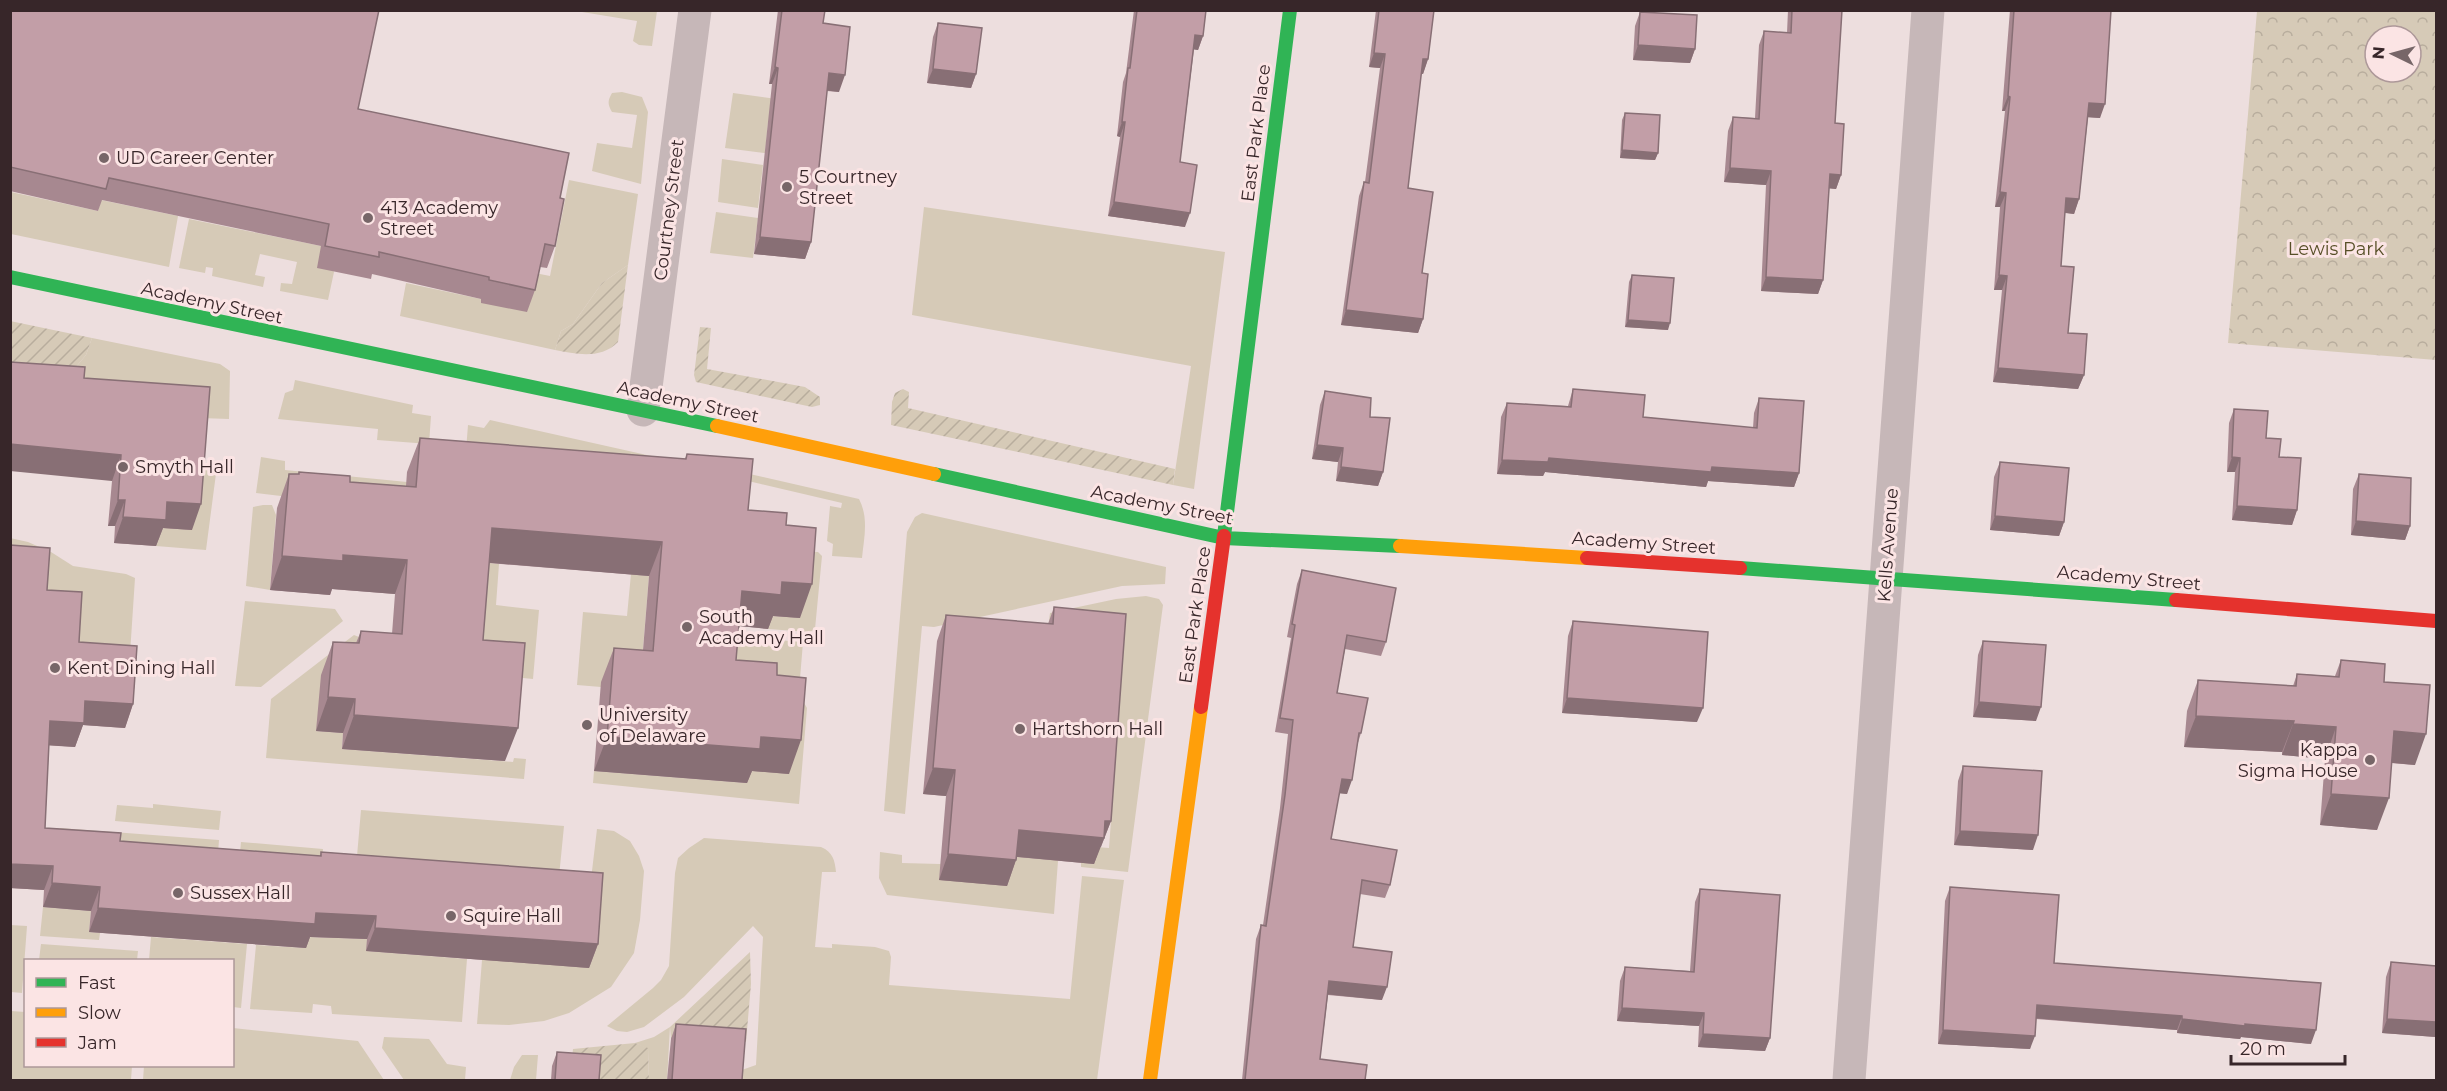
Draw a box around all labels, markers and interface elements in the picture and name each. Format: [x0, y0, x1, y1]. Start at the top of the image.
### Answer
north arrow [2363, 24, 2423, 84]
text: N [2369, 45, 2389, 60]
street label: East Park Place [1237, 63, 1275, 203]
street label: Courtney Street [649, 138, 689, 282]
place label: UD Career Center [116, 147, 274, 169]
marker: UD Career Center [97, 151, 111, 165]
place label: 5 Courtney Street [799, 166, 897, 209]
marker: 5 Courtney Street [780, 180, 794, 194]
place label: 413 Academy Street [380, 197, 498, 240]
marker: 413 Academy Street [361, 211, 375, 225]
park label: Lewis Park [2288, 238, 2384, 260]
street label: Academy Street [139, 277, 285, 329]
street label: Academy Street [615, 376, 761, 428]
place label: Smyth Hall [135, 456, 234, 478]
marker: Smyth Hall [116, 460, 130, 474]
street label: Academy Street [1089, 480, 1235, 530]
street label: Kells Avenue [1873, 487, 1903, 603]
street label: Academy Street [1571, 527, 1717, 559]
street label: East Park Place [1174, 545, 1216, 685]
street label: Academy Street [2056, 561, 2202, 595]
place label: South Academy Hall [699, 606, 824, 649]
marker: South Academy Hall [680, 620, 694, 634]
place label: Kent Dining Hall [67, 657, 215, 679]
marker: Kent Dining Hall [48, 661, 62, 675]
place label: University of Delaware [599, 704, 706, 747]
marker: University of Delaware [580, 718, 594, 732]
place label: Hartshorn Hall [1032, 718, 1163, 740]
marker: Hartshorn Hall [1013, 722, 1027, 736]
place label: Kappa Sigma House [2238, 739, 2358, 782]
marker: Kappa Sigma House [2363, 753, 2377, 767]
place label: Sussex Hall [190, 882, 291, 904]
marker: Sussex Hall [171, 886, 185, 900]
place label: Squire Hall [463, 905, 561, 927]
marker: Squire Hall [444, 909, 458, 923]
legend [24, 959, 234, 1067]
text: Fast [78, 972, 116, 994]
text: Slow [78, 1002, 121, 1024]
scale bar [2231, 1028, 2345, 1066]
text: Jam [77, 1032, 117, 1054]
text: 20 m [2240, 1038, 2286, 1060]

